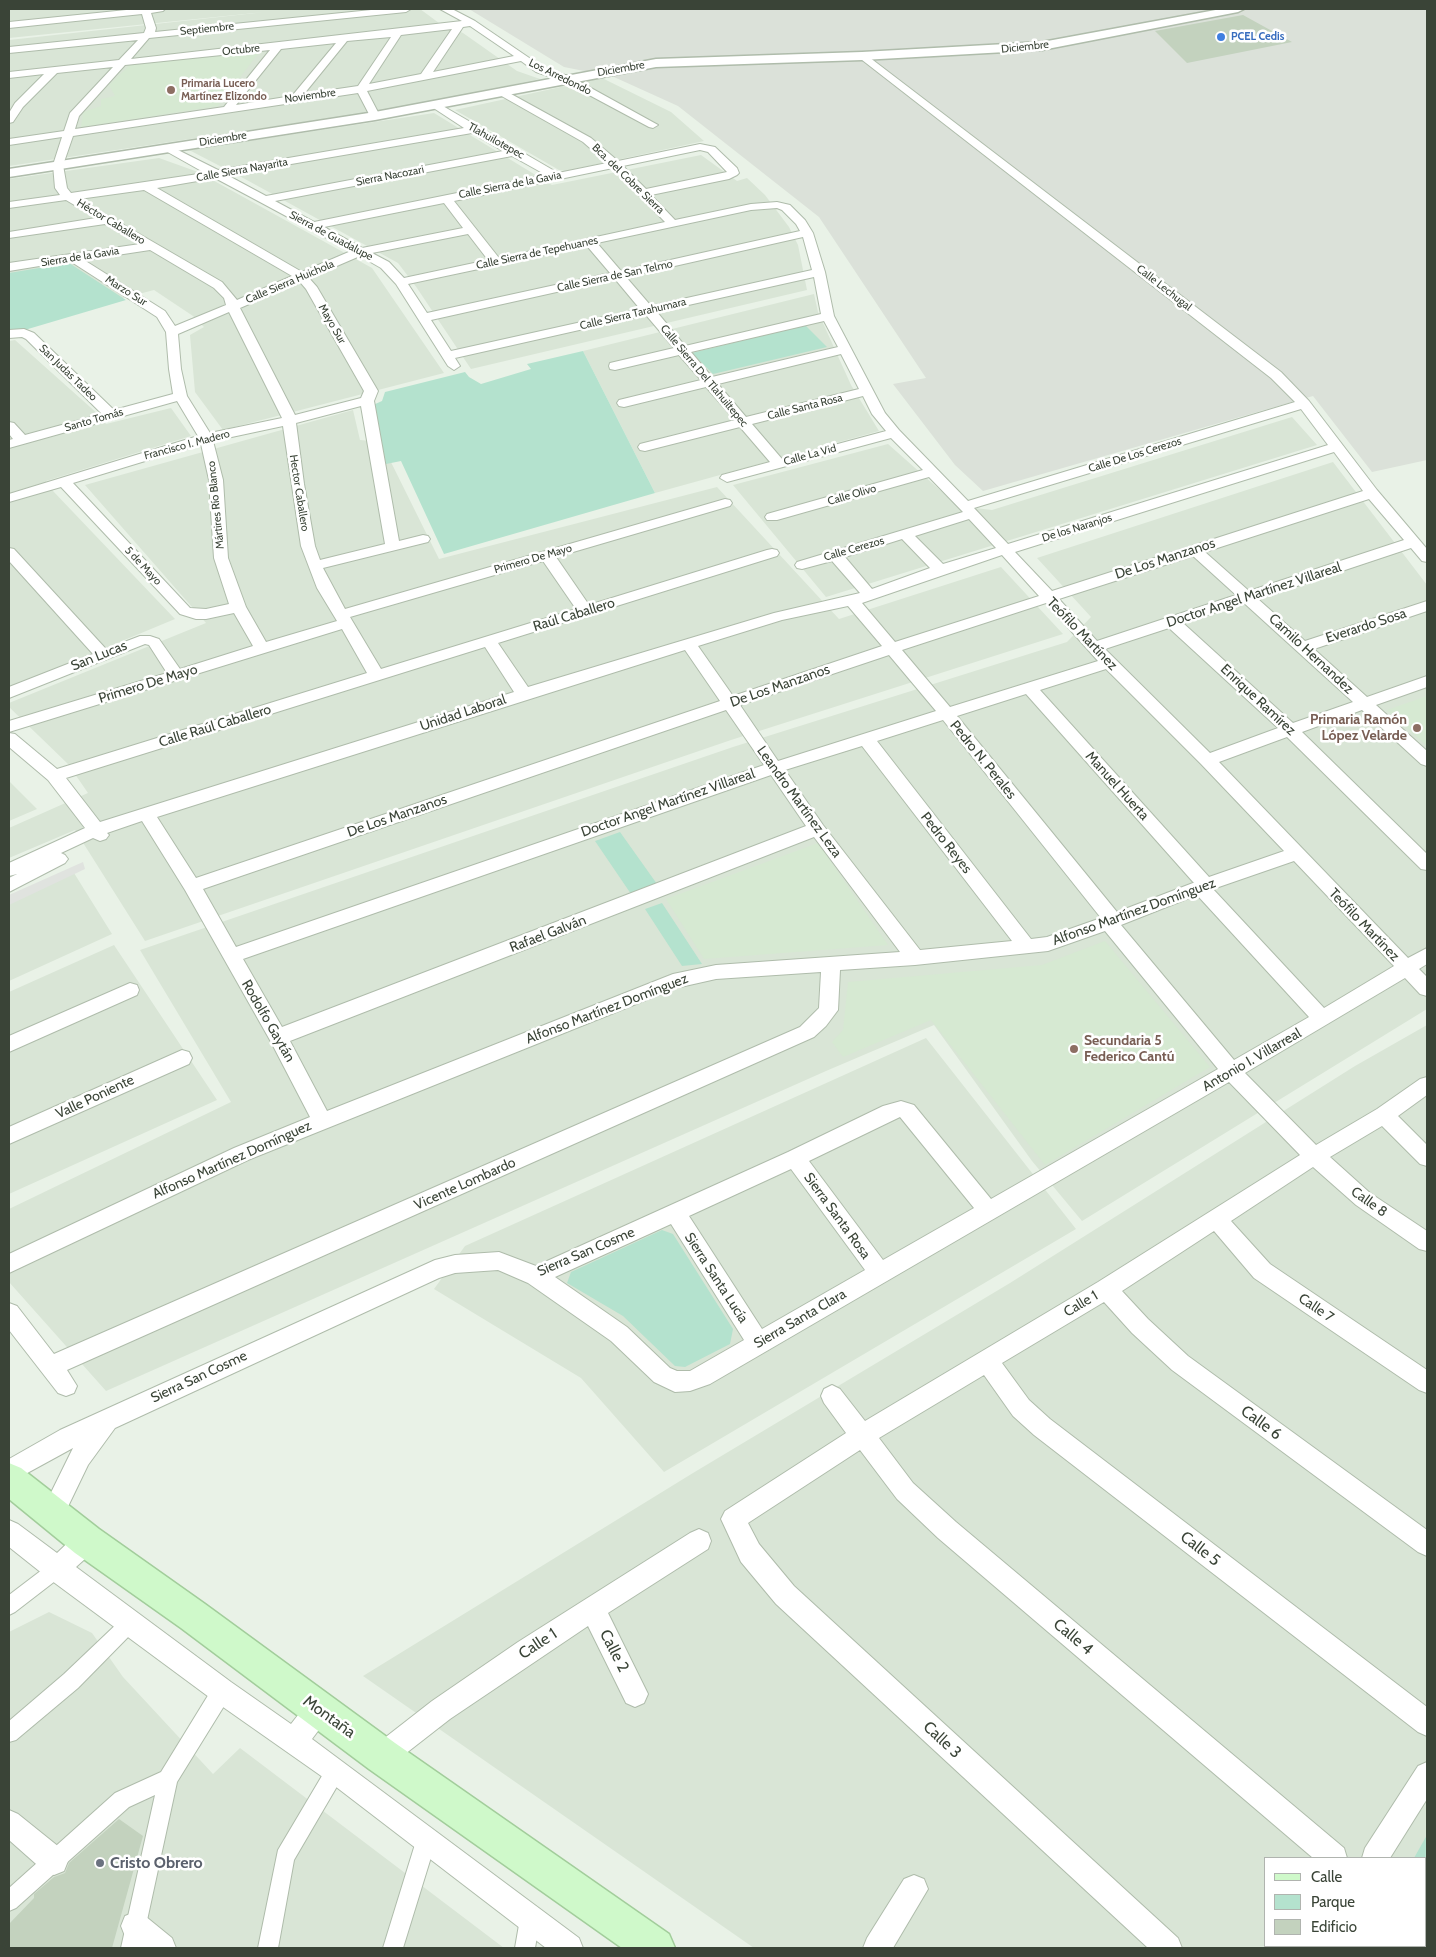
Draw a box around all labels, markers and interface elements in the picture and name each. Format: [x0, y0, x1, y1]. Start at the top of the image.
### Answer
street label: Septiembre [179, 20, 235, 38]
place label: PCEL Cedis [1231, 30, 1284, 44]
marker: PCEL Cedis [1215, 31, 1227, 43]
street label: Diciembre [1000, 38, 1050, 56]
street label: Octubre [221, 41, 261, 59]
street label: Los Arredondo [526, 56, 594, 98]
street label: Diciembre [596, 58, 646, 80]
place label: Primaria Lucero Martínez Elizondo [181, 77, 267, 103]
marker: Primaria Lucero Martínez Elizondo [165, 84, 177, 96]
street label: Noviembre [284, 86, 336, 106]
street label: Tlahuilotepec [466, 120, 526, 162]
street label: Diciembre [198, 129, 248, 149]
street label: Bca. del Cobre Sierra [589, 141, 667, 217]
street label: Calle Sierra Nayarita [195, 155, 289, 185]
street label: Sierra Nacozari [355, 163, 425, 189]
street label: Calle Sierra de la Gavia [458, 169, 562, 201]
street label: Héctor Caballero [74, 196, 148, 248]
street label: Sierra de Guadalupe [287, 208, 375, 264]
street label: Calle Sierra de Tepehuanes [475, 234, 599, 272]
street label: Sierra de la Gavia [40, 244, 120, 270]
street label: Calle Sierra Huichola [244, 257, 336, 307]
street label: Calle Sierra de San Telmo [556, 257, 674, 295]
street label: Calle Lechugal [1134, 262, 1194, 314]
street label: Marzo Sur [103, 273, 149, 309]
street label: Calle Sierra Tarahumara [579, 295, 687, 333]
street label: Mayo Sur [315, 302, 349, 346]
street label: Calle Sierra Del Tlahuiltepec [657, 322, 751, 430]
street label: San Judas Tadeo [36, 342, 100, 404]
street label: Calle Santa Rosa [766, 391, 844, 423]
street label: Santo Tomás [63, 405, 125, 435]
street label: Francisco I. Madero [143, 427, 231, 463]
street label: Calle De Los Cerezos [1087, 435, 1183, 475]
street label: Calle La Vid [782, 442, 838, 468]
street label: Hector Caballero [286, 454, 312, 532]
street label: Mártires Río Blanco [205, 460, 227, 550]
street label: Calle Olivo [826, 482, 878, 508]
street label: De los Naranjos [1040, 511, 1114, 545]
street label: Calle Cerezos [822, 534, 886, 564]
street label: De Los Manzanos [1113, 535, 1217, 583]
street label: Primero De Mayo [492, 542, 574, 576]
street label: 5 de Mayo [122, 544, 164, 588]
street label: Doctor Angel Martínez Villareal [1164, 559, 1344, 631]
street label: Teófilo Martínez [1043, 594, 1121, 674]
street label: Raúl Caballero [531, 595, 617, 635]
street label: Everardo Sosa [1324, 605, 1408, 647]
street label: Camilo Hernandez [1265, 610, 1357, 698]
street label: San Lucas [69, 637, 129, 675]
street label: Primero De Mayo [96, 661, 200, 707]
street label: De Los Manzanos [728, 661, 832, 711]
street label: Enrique Ramírez [1217, 661, 1299, 739]
street label: Unidad Laboral [418, 691, 508, 735]
street label: Calle Raúl Caballero [157, 701, 273, 751]
place label: Primaria Ramón López Velarde [1310, 712, 1407, 744]
street label: Pedro N. Perales [946, 717, 1020, 803]
marker: Primaria Ramón López Velarde [1411, 722, 1423, 734]
street label: Leandro Martínez Leza [753, 743, 845, 861]
street label: Manuel Huerta [1082, 748, 1152, 824]
street label: Doctor Angel Martínez Villareal [579, 765, 757, 841]
street label: De Los Manzanos [345, 791, 449, 841]
street label: Pedro Reyes [917, 809, 975, 877]
street label: Alfonso Martínez Domínguez [1050, 875, 1218, 949]
street label: Teófilo Martínez [1325, 885, 1403, 965]
street label: Rafael Galván [507, 912, 589, 956]
street label: Alfonso Martínez Domínguez [524, 970, 690, 1048]
street label: Rodolfo Gaytán [238, 977, 298, 1065]
street label: Antonio I. Villarreal [1200, 1025, 1304, 1095]
place label: Secundaria 5 Federico Cantú [1084, 1033, 1174, 1066]
marker: Secundaria 5 Federico Cantú [1068, 1043, 1080, 1055]
street label: Valle Poniente [53, 1072, 137, 1122]
street label: Alfonso Martínez Domínguez [150, 1117, 314, 1203]
street label: Vicente Lombardo [412, 1154, 518, 1214]
street label: Sierra Santa Rosa [800, 1170, 874, 1262]
street label: Calle 8 [1348, 1183, 1390, 1221]
street label: Sierra San Cosme [535, 1224, 637, 1280]
street label: Sierra Santa Lucía [681, 1230, 751, 1326]
street label: Sierra Santa Clara [751, 1286, 849, 1352]
street label: Calle 1 [1061, 1287, 1101, 1321]
street label: Calle 7 [1295, 1290, 1337, 1326]
street label: Sierra San Cosme [148, 1347, 250, 1407]
street label: Calle 6 [1237, 1402, 1285, 1444]
street label: Calle 5 [1176, 1527, 1224, 1571]
street label: Calle 4 [1049, 1615, 1097, 1659]
street label: Calle 1 [515, 1625, 561, 1663]
street label: Calle 2 [595, 1627, 633, 1675]
street label: Montaña [299, 1692, 359, 1742]
street label: Calle 3 [919, 1717, 965, 1763]
place label: Cristo Obrero [110, 1853, 203, 1873]
marker: Cristo Obrero [94, 1857, 106, 1869]
legend [1264, 1857, 1426, 1947]
text: Calle [1311, 1868, 1342, 1886]
text: Parque [1311, 1893, 1355, 1911]
text: Edificio [1311, 1918, 1357, 1936]

